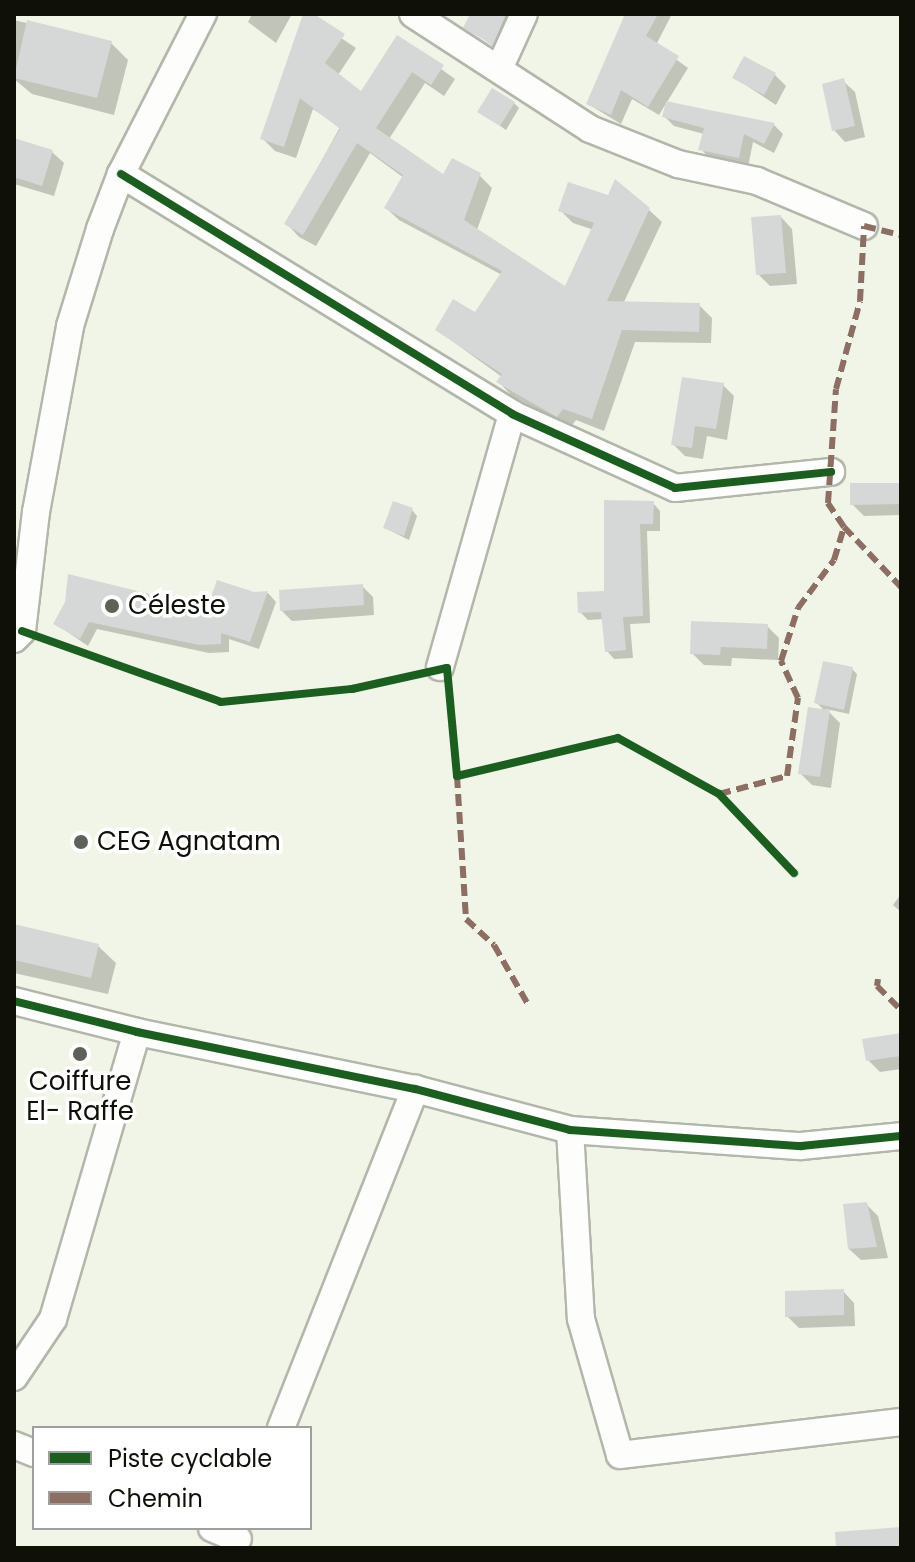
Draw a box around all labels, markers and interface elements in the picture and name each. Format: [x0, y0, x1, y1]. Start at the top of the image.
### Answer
place label: Céleste [128, 590, 226, 622]
marker: Céleste [103, 597, 121, 615]
place label: CEG Agnatam [97, 826, 281, 858]
marker: CEG Agnatam [72, 833, 90, 851]
marker: Coiffure El- Raffe [71, 1045, 89, 1063]
place label: Coiffure El- Raffe [26, 1066, 134, 1128]
legend [32, 1426, 312, 1530]
text: Piste cyclable [108, 1442, 272, 1475]
text: Chemin [108, 1482, 203, 1515]

